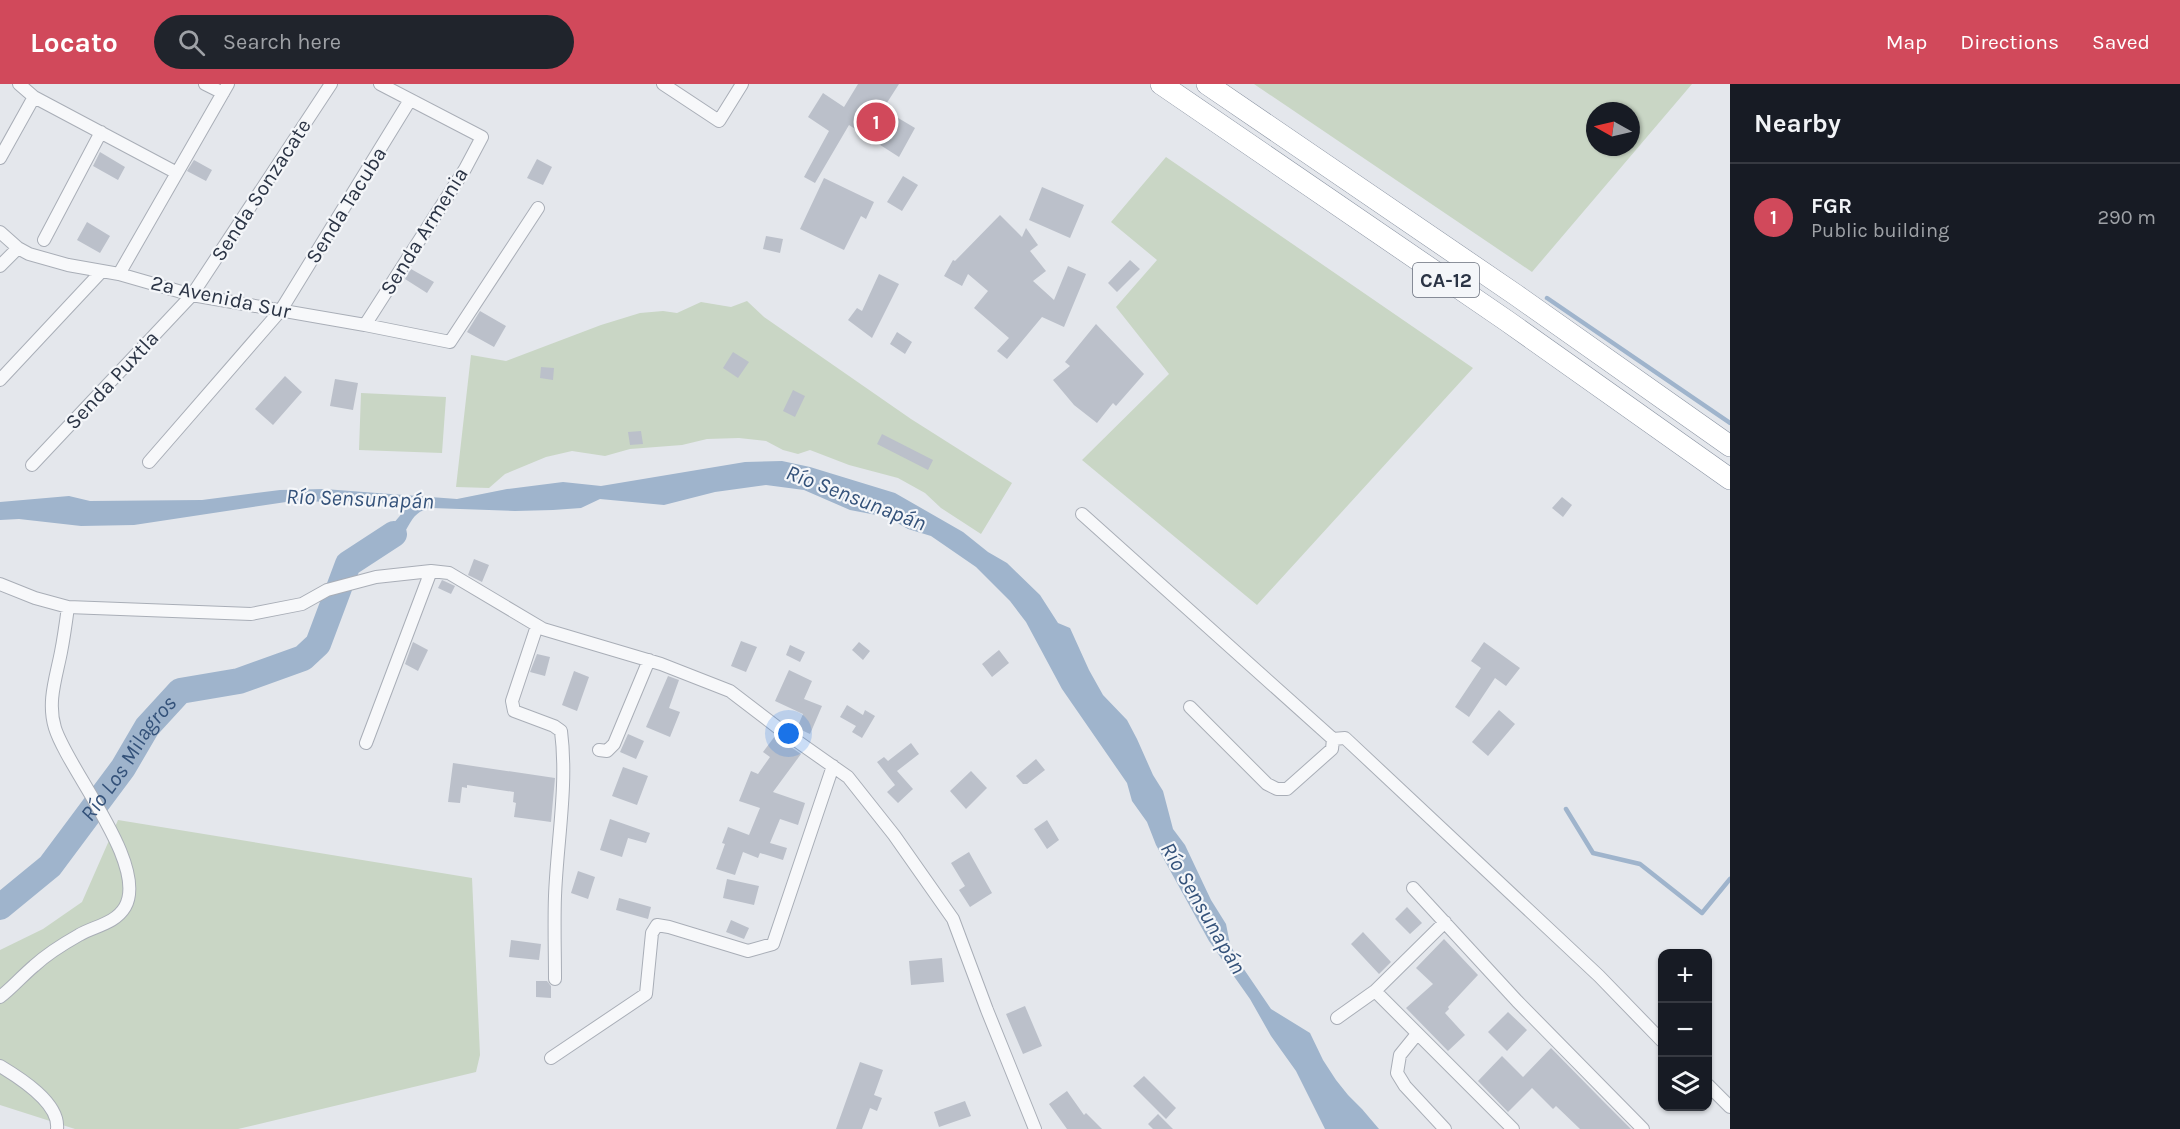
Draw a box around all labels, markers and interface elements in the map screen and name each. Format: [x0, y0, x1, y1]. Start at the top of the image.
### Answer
search box [154, 15, 574, 69]
text: Locato [30, 26, 118, 59]
icon: search [175, 26, 208, 59]
text: Search here [223, 29, 341, 55]
text: Map [1886, 30, 1927, 54]
text: Directions [1960, 30, 2059, 54]
text: Saved [2092, 30, 2150, 54]
pin: 1 [856, 99, 896, 144]
north arrow [1586, 102, 1640, 156]
text: Nearby [1754, 108, 1841, 139]
street label: Senda Sonzacate [206, 114, 316, 266]
street label: Senda Tacuba [301, 142, 391, 268]
street label: Senda Armenia [375, 163, 473, 299]
text: FGR [1811, 193, 1852, 219]
text: 1 [1770, 206, 1777, 229]
text: 290 m [2097, 206, 2156, 229]
text: Public building [1811, 219, 1949, 242]
road number: CA-12 [1413, 263, 1479, 297]
street label: 2a Avenida Sur [149, 270, 294, 324]
street label: Senda Puxtla [60, 326, 164, 434]
water label: Río Sensunapán [782, 459, 930, 537]
water label: Río Sensunapán [286, 483, 434, 515]
water label: Río Los Milagros [75, 690, 182, 826]
your location [774, 719, 803, 748]
water label: Río Sensunapán [1155, 837, 1251, 979]
map controls [1658, 949, 1712, 1111]
button: + [1658, 949, 1712, 1003]
button: − [1658, 1003, 1712, 1057]
button: layers [1658, 1057, 1712, 1111]

